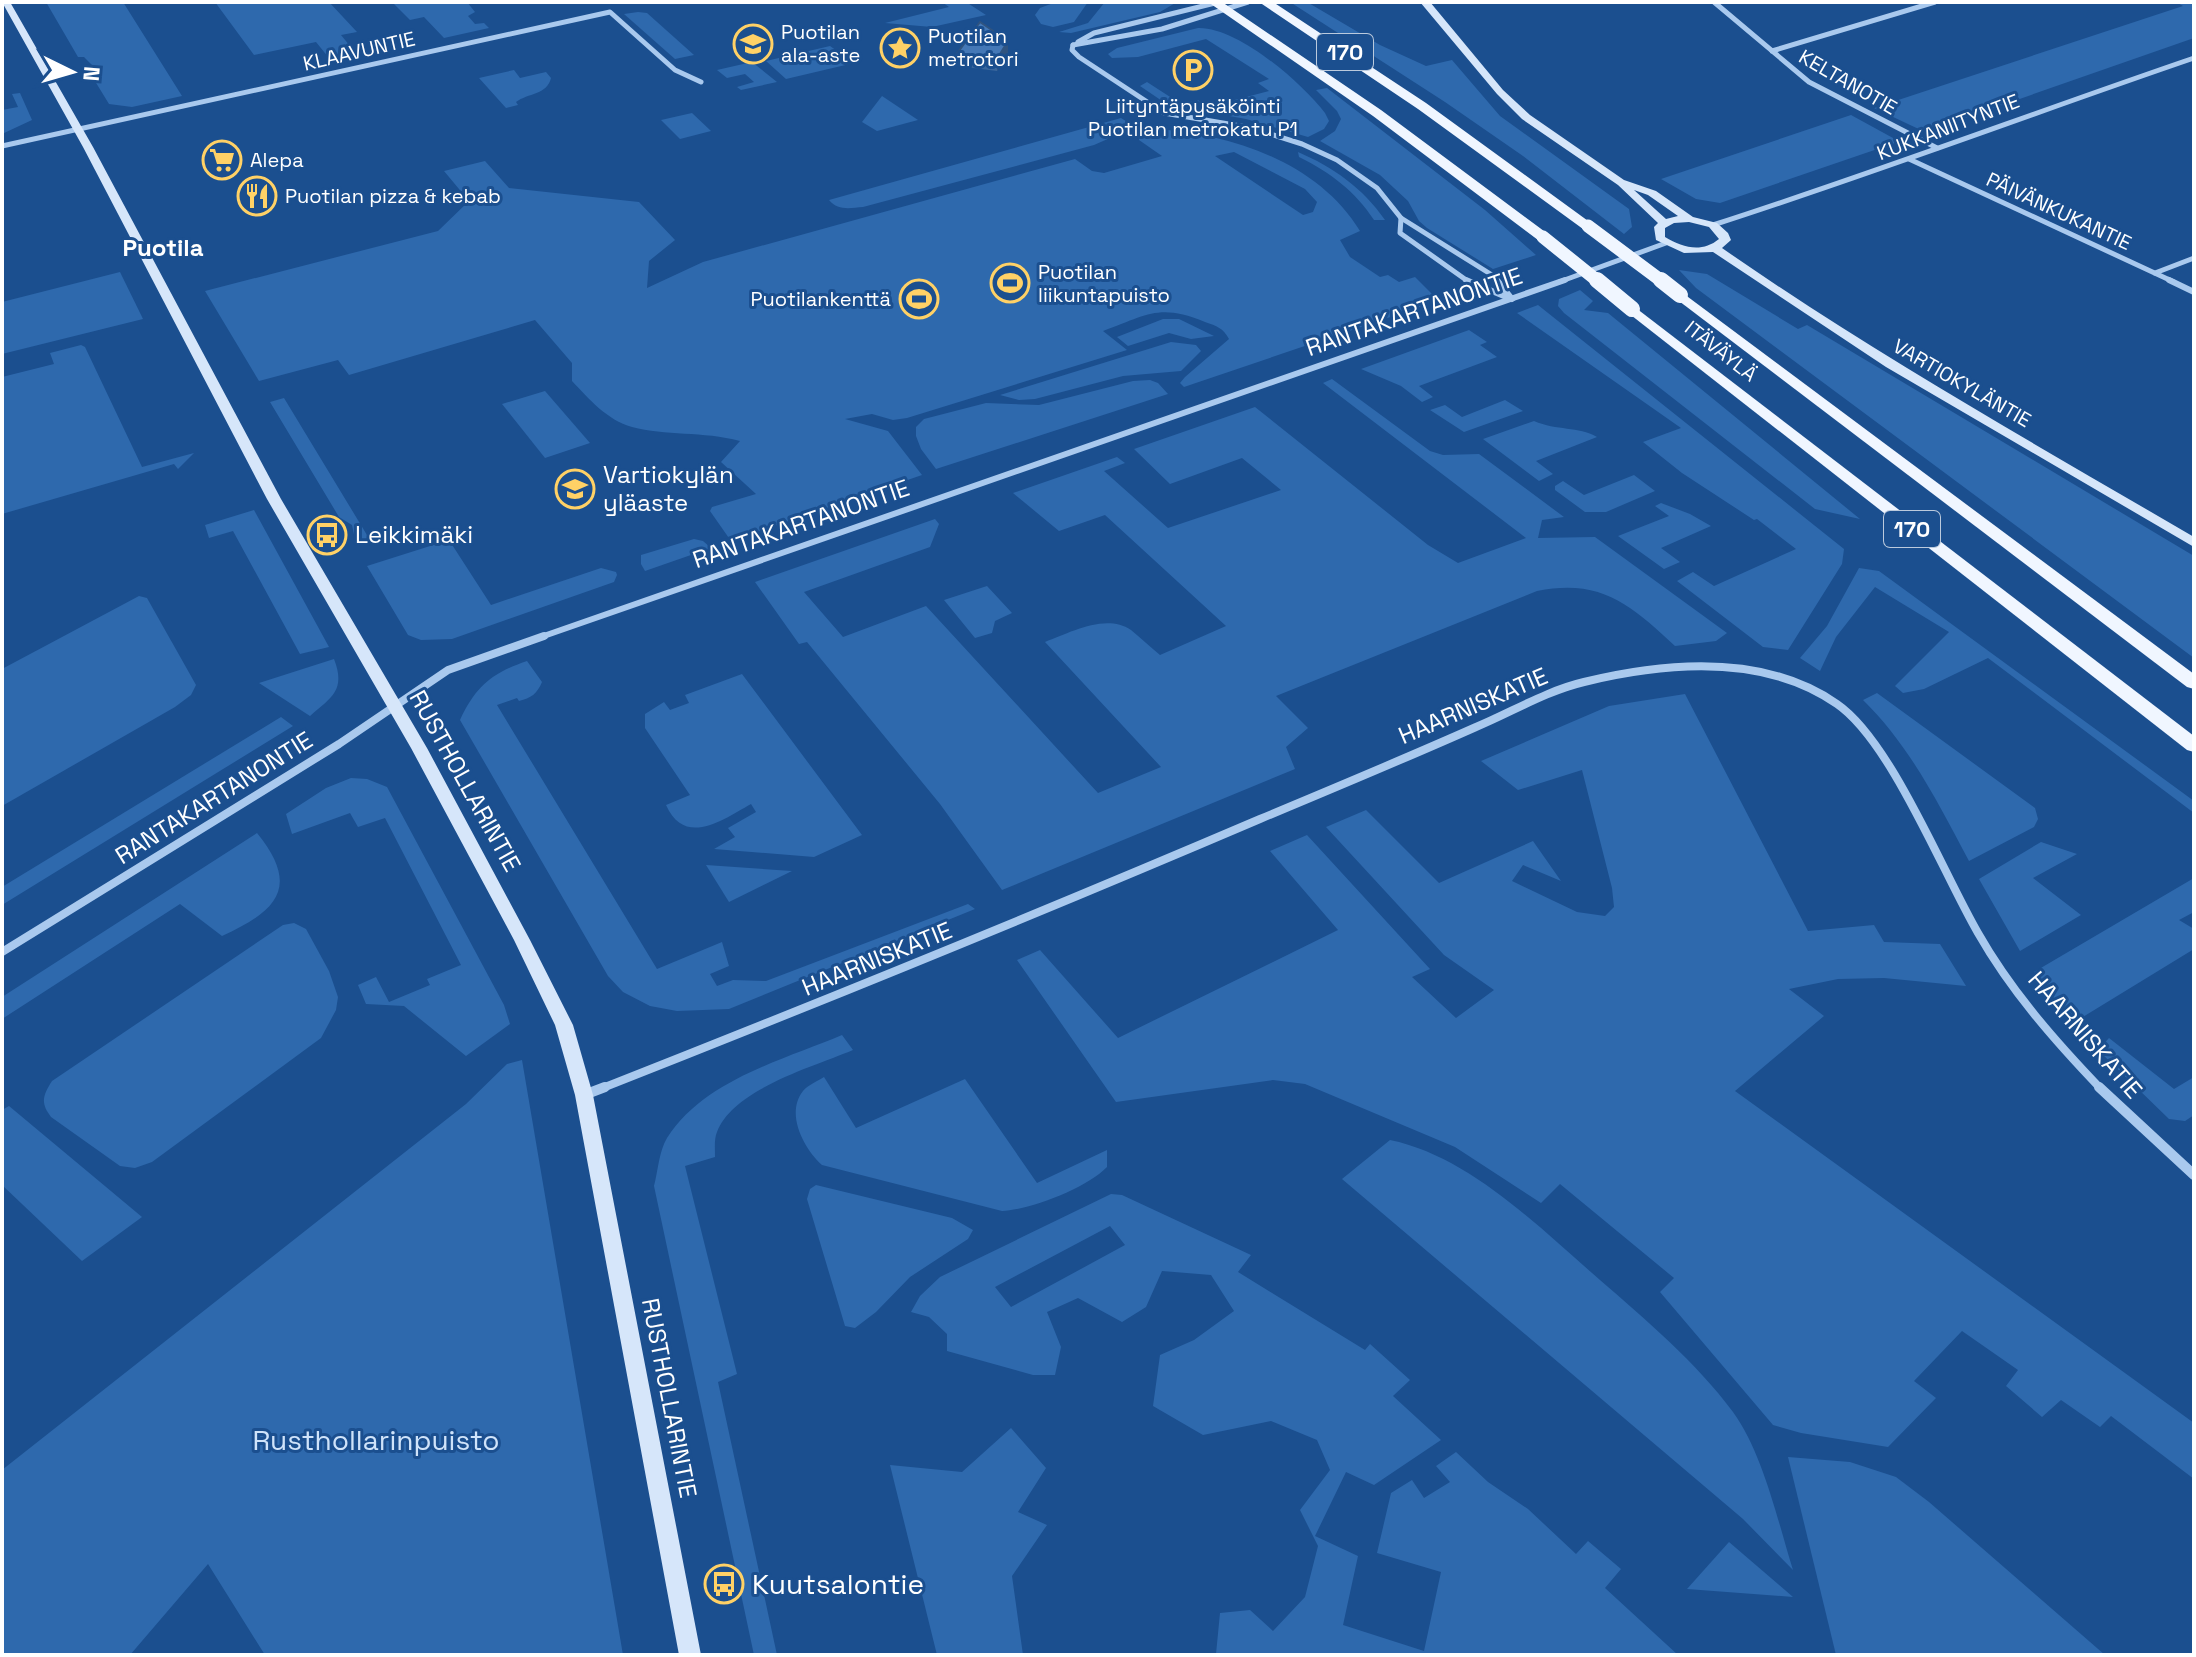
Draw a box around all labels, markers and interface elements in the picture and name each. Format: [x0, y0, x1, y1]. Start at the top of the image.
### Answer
place label: Puotilan ala-aste [781, 19, 860, 68]
school or university icon: Puotilan ala-aste [732, 23, 774, 65]
place label: Puotilan metrotori [928, 23, 1019, 72]
street label: KLAAVUNTIE [300, 25, 418, 77]
place icon: Puotilan metrotori [879, 27, 921, 69]
north arrow [32, 32, 112, 112]
road number: 170 [1317, 34, 1373, 70]
street label: KELTANOTIE [1794, 43, 1902, 121]
parking icon: Liityntäpysäköinti Puotilan metrokatu P1 [1172, 49, 1214, 91]
text: N [77, 65, 107, 82]
street label: KUKKANIITYNTIE [1873, 88, 2023, 166]
place label: Liityntäpysäköinti Puotilan metrokatu P1 [1088, 93, 1298, 142]
supermarket icon: Alepa [201, 139, 243, 181]
place label: Alepa [250, 147, 304, 173]
street label: PÄIVÄNKUKANTIE [1982, 166, 2136, 256]
restaurant icon: Puotilan pizza & kebab [236, 175, 278, 217]
place label: Puotilan pizza & kebab [285, 183, 501, 209]
district label: Puotila [122, 232, 204, 263]
place label: Puotilan liikuntapuisto [1038, 259, 1170, 308]
street label: RANTAKARTANONTIE [1301, 260, 1526, 363]
sports icon: Puotilan liikuntapuisto [989, 262, 1031, 304]
sports icon: Puotilankenttä [898, 278, 940, 320]
place label: Puotilankenttä [751, 286, 891, 312]
street label: ITÄVÄYLÄ [1680, 315, 1763, 388]
street label: VARTIOKYLÄNTIE [1888, 333, 2036, 433]
place label: Vartiokylän yläaste [603, 459, 734, 518]
school or university icon: Vartiokylän yläaste [554, 468, 596, 510]
street label: RANTAKARTANONTIE [688, 472, 913, 575]
road number: 170 [1884, 511, 1940, 547]
bus stop icon: Leikkimäki [306, 514, 348, 556]
place label: Leikkimäki [355, 519, 473, 550]
street label: HAARNISKATIE [1394, 660, 1552, 751]
street label: RUSTHOLLARINTIE [403, 685, 528, 877]
street label: RANTAKARTANONTIE [109, 724, 318, 871]
street label: HAARNISKATIE [797, 914, 956, 1003]
street label: HAARNISKATIE [2021, 964, 2149, 1105]
street label: RUSTHOLLARINTIE [635, 1295, 704, 1500]
park label: Rusthollarinpuisto [252, 1422, 500, 1458]
bus stop icon: Kuutsalontie [703, 1563, 745, 1605]
place label: Kuutsalontie [752, 1566, 924, 1602]

